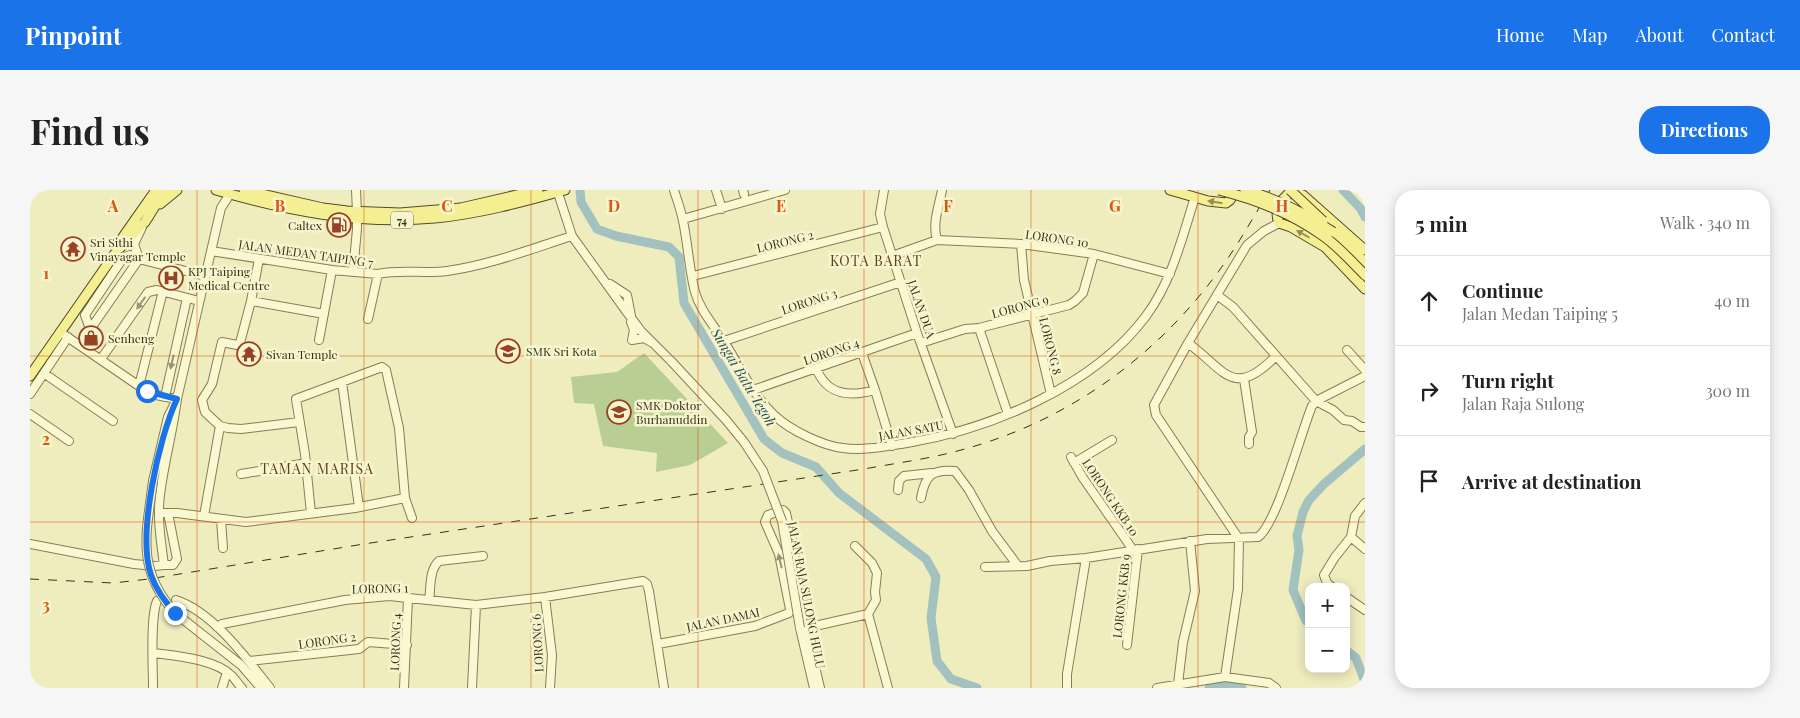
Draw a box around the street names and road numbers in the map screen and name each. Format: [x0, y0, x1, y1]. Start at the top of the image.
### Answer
road number: 74 [391, 212, 413, 228]
street label: LORONG 2 [755, 226, 815, 256]
street label: LORONG 10 [1024, 226, 1090, 250]
street label: JALAN MEDAN TAIPING 7 [237, 235, 374, 270]
street label: JALAN DUA [904, 277, 940, 341]
street label: LORONG 3 [779, 284, 839, 318]
street label: LORONG 9 [990, 291, 1050, 321]
street label: LORONG 8 [1036, 316, 1066, 376]
street label: LORONG 4 [801, 334, 861, 368]
street label: JALAN SATU [876, 416, 945, 444]
street label: LORONG KKB 10 [1079, 455, 1143, 539]
street label: JALAN RAJA SULONG HULU [785, 519, 829, 670]
street label: LORONG KKB 9 [1109, 553, 1133, 639]
street label: LORONG 1 [352, 579, 409, 596]
street label: JALAN DAMAI [684, 603, 761, 635]
street label: LORONG 4 [386, 613, 404, 671]
street label: LORONG 6 [527, 613, 547, 673]
street label: LORONG 2 [297, 628, 357, 652]

